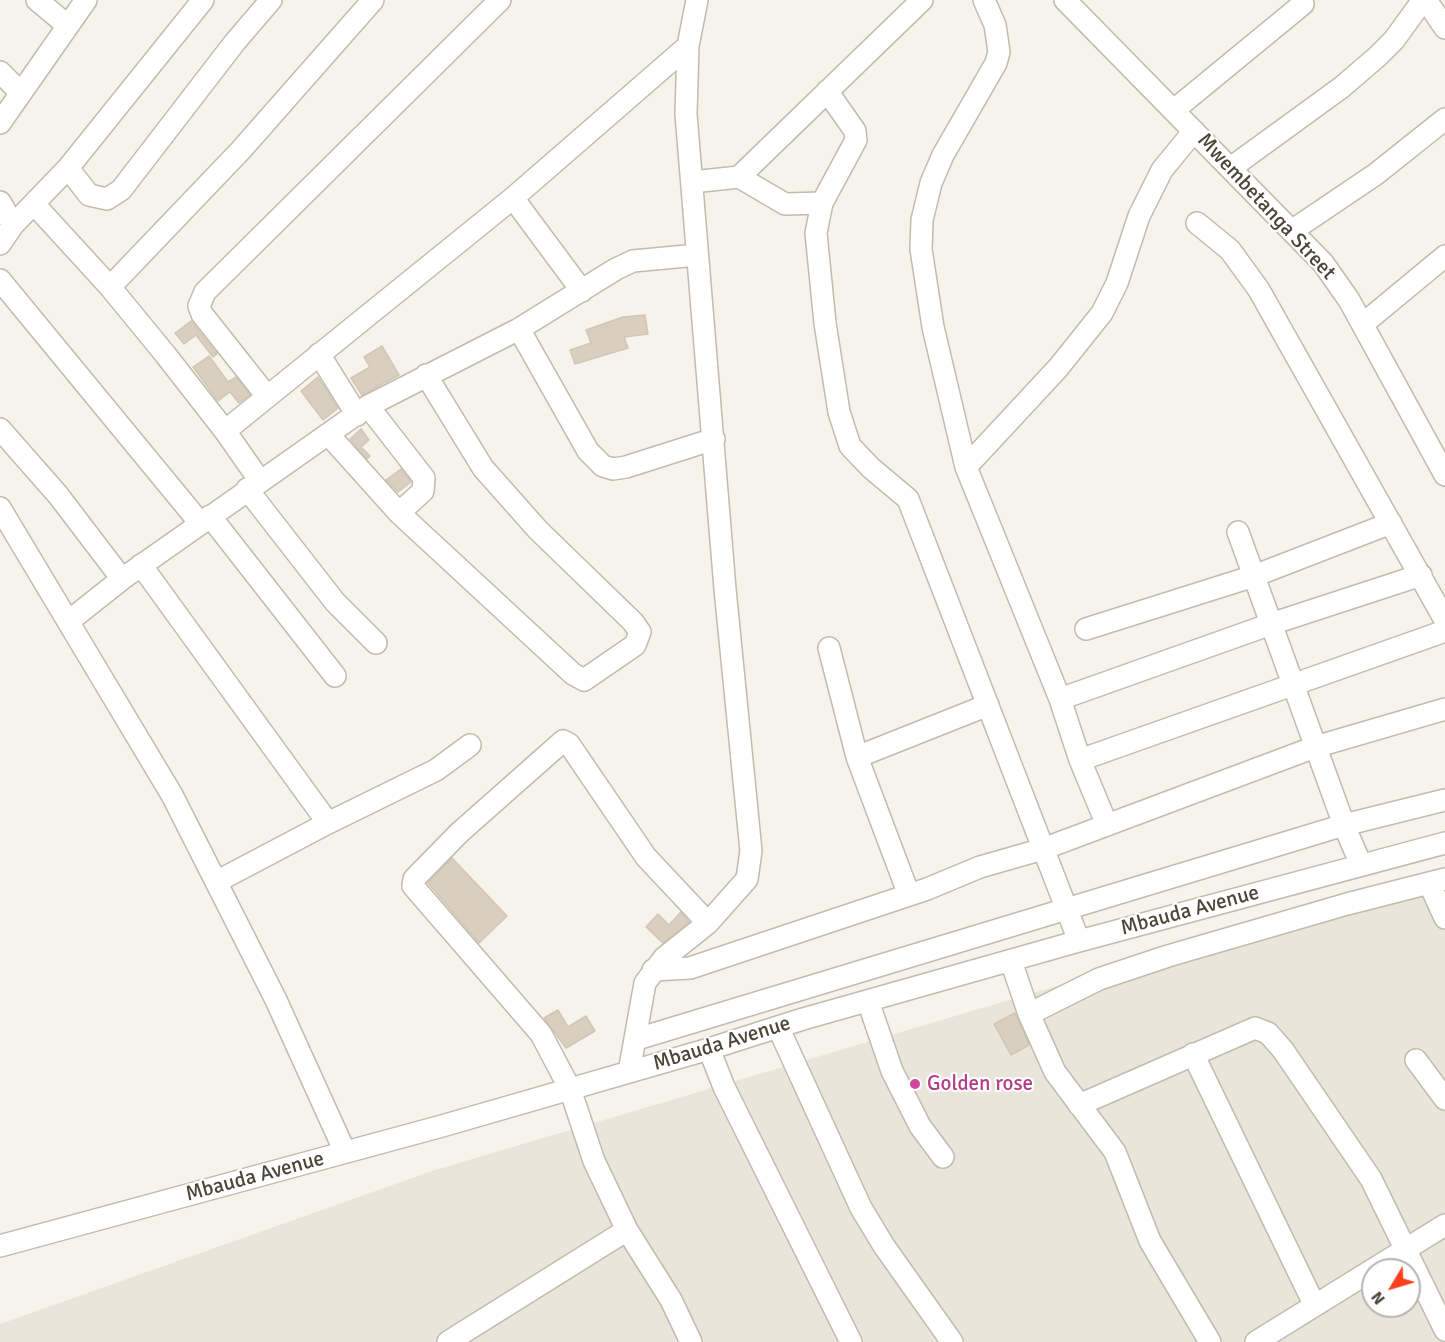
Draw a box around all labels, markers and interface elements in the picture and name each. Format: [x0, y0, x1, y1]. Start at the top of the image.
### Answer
street label: Mwembetanga Street [1192, 128, 1340, 286]
street label: Mbauda Avenue [1118, 880, 1262, 942]
street label: Mbauda Avenue [650, 1011, 794, 1077]
place label: Golden rose [927, 1071, 1033, 1097]
marker: Golden rose [908, 1077, 922, 1091]
street label: Mbauda Avenue [183, 1146, 327, 1208]
north arrow [1361, 1258, 1421, 1318]
text: N [1367, 1287, 1390, 1308]

